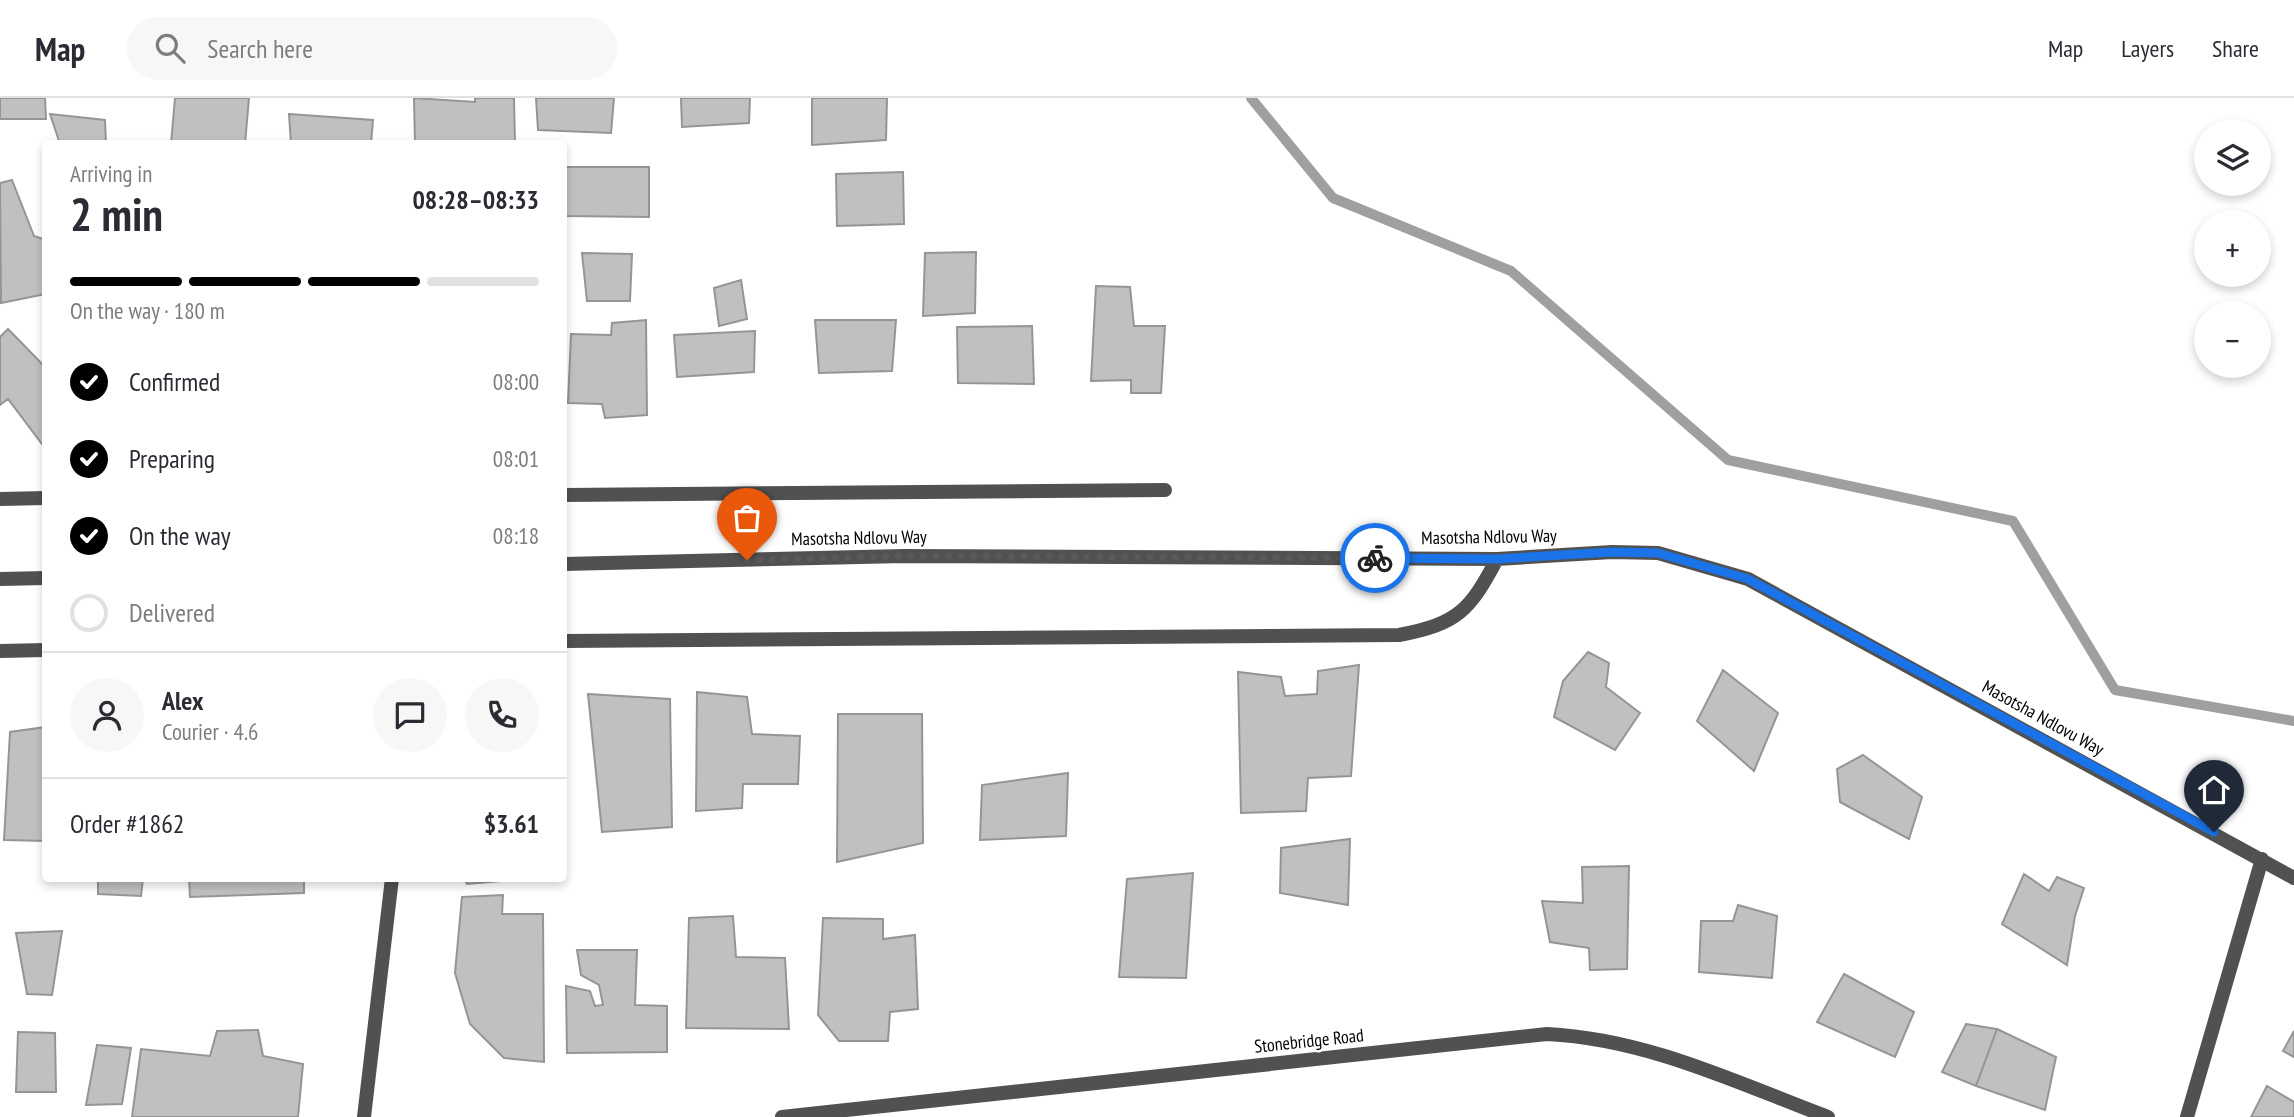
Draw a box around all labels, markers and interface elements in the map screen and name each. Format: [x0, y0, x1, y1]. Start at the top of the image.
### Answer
search box [127, 17, 617, 80]
text: Map [35, 27, 85, 70]
icon: search [151, 29, 189, 67]
text: Search here [207, 32, 313, 65]
text: Map [2048, 33, 2083, 64]
text: Layers [2121, 33, 2174, 64]
text: Share [2212, 33, 2259, 64]
map controls [2194, 119, 2271, 378]
button: layers [2194, 119, 2271, 196]
text: Arriving in [70, 159, 152, 188]
text: 08:28–08:33 [412, 183, 539, 216]
text: 2 min [70, 184, 163, 244]
button: + [2194, 210, 2271, 287]
text: On the way · 180 m [70, 296, 225, 325]
button: − [2194, 301, 2271, 378]
icon: check [70, 363, 108, 401]
text: Confirmed [129, 365, 220, 398]
text: 08:00 [493, 367, 539, 396]
icon: check [70, 440, 108, 478]
text: Preparing [129, 442, 215, 475]
text: 08:01 [493, 444, 539, 473]
pin [717, 488, 777, 560]
icon: bag [728, 499, 766, 537]
icon: check [70, 517, 108, 555]
text: On the way [129, 519, 231, 552]
text: 08:18 [493, 521, 539, 550]
courier [1340, 523, 1410, 593]
street label: Masotsha Ndlovu Way [1421, 524, 1557, 549]
street label: Masotsha Ndlovu Way [791, 525, 927, 550]
icon: bike [1356, 539, 1394, 577]
text: Delivered [129, 596, 215, 629]
street label: Masotsha Ndlovu Way [1978, 675, 2108, 761]
button: person [70, 678, 144, 752]
button: chat [373, 678, 447, 752]
button: phone [465, 678, 539, 752]
text: Alex [162, 684, 203, 717]
text: Courier · 4.6 [162, 717, 258, 746]
pin [2184, 760, 2244, 832]
icon: home [2195, 771, 2233, 809]
text: Order #1862 [70, 807, 185, 840]
text: $3.61 [484, 807, 539, 840]
street label: Stonebridge Road [1253, 1023, 1365, 1058]

